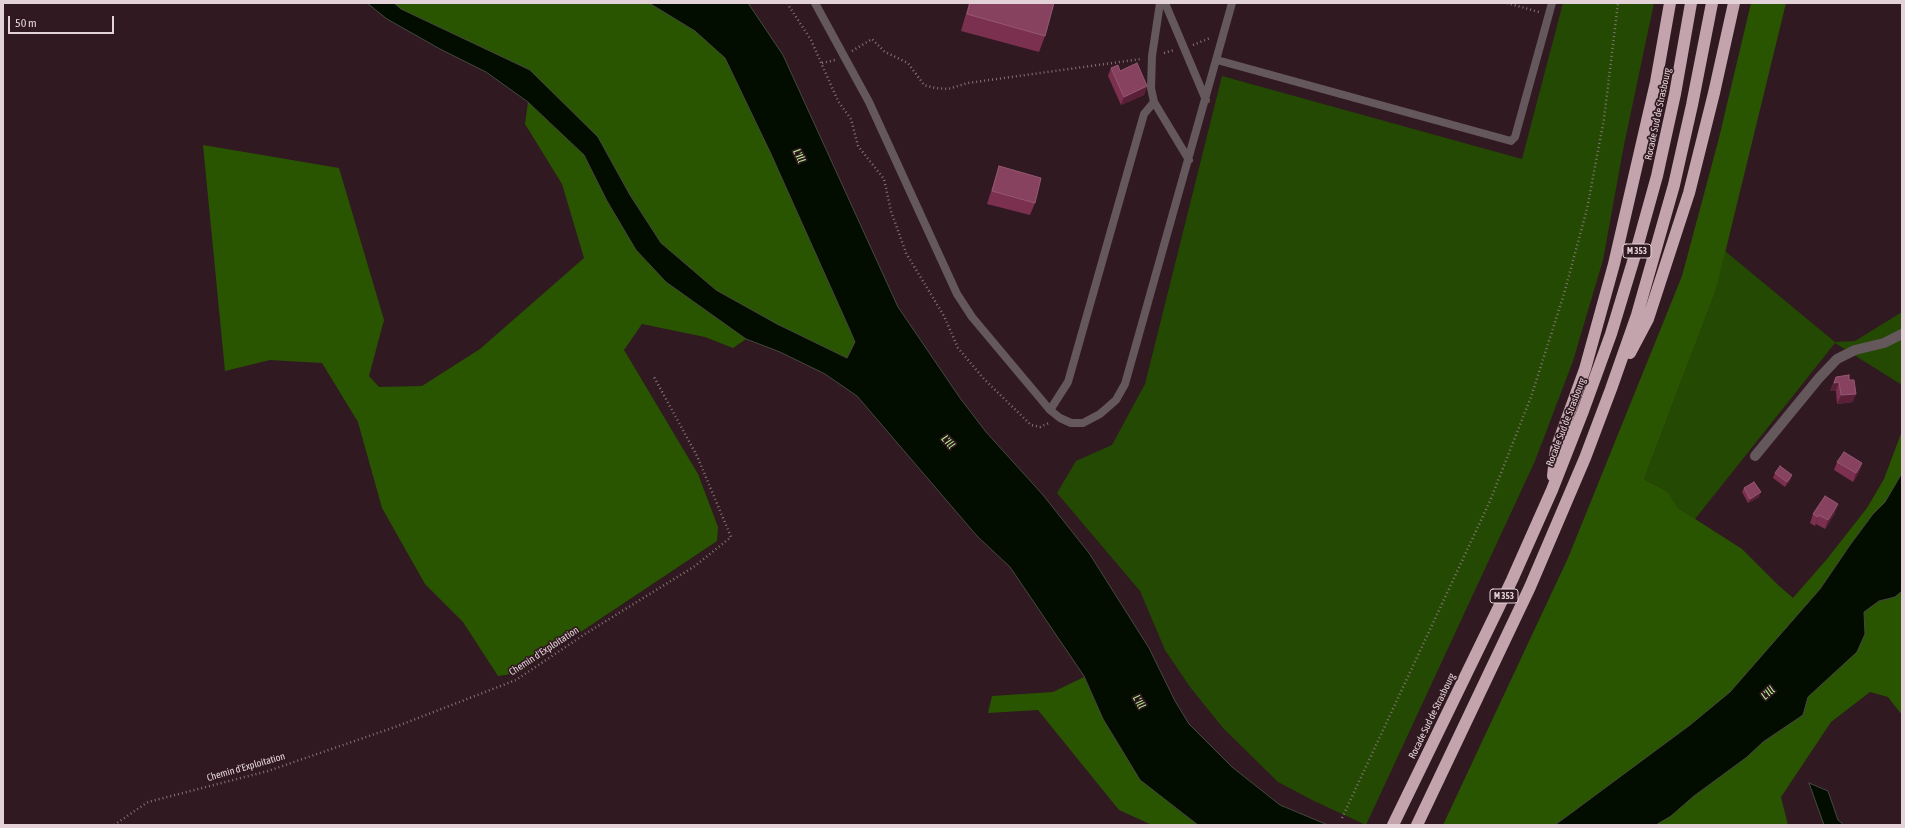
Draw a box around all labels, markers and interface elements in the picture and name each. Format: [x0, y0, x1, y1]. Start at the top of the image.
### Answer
scale bar [10, 8, 116, 34]
text: 50 m [15, 16, 37, 30]
street label: Rocade Sud de Strasbourg [1642, 67, 1674, 161]
water label: L'Ill [790, 147, 808, 165]
road number: M 353 [1623, 244, 1651, 258]
street label: Rocade Sud de Strasbourg [1544, 376, 1588, 468]
water label: L'Ill [938, 432, 958, 452]
road number: M 353 [1490, 589, 1518, 603]
street label: Chemin d'Exploitation [507, 624, 581, 678]
street label: Rocade Sud de Strasbourg [1406, 671, 1458, 761]
water label: L'Ill [1758, 683, 1778, 703]
water label: L'Ill [1130, 693, 1148, 711]
street label: Chemin d'Exploitation [205, 750, 287, 784]

